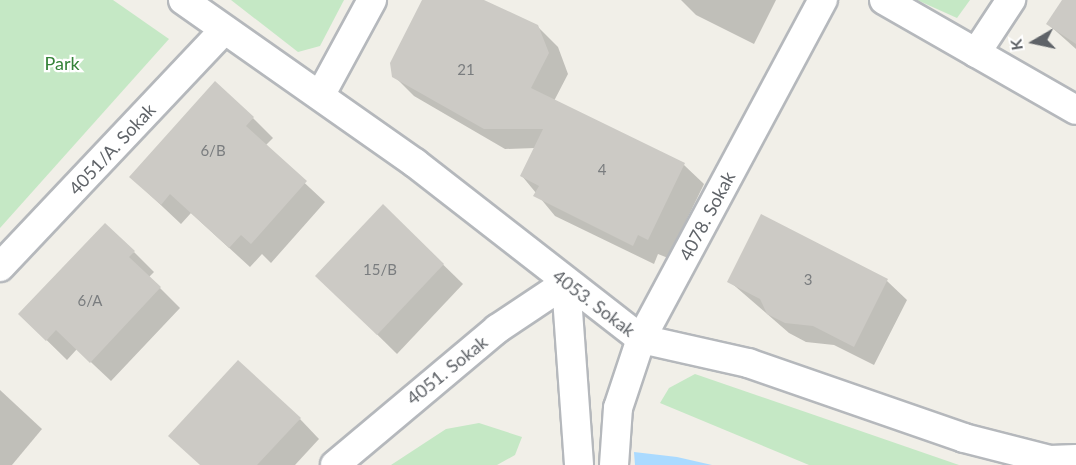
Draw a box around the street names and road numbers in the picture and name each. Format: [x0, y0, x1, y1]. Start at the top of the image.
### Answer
street label: 4051/A. Sokak [64, 99, 160, 199]
street label: 4078. Sokak [675, 168, 739, 264]
street label: 4053. Sokak [548, 265, 640, 341]
street label: 4051. Sokak [402, 331, 492, 409]

